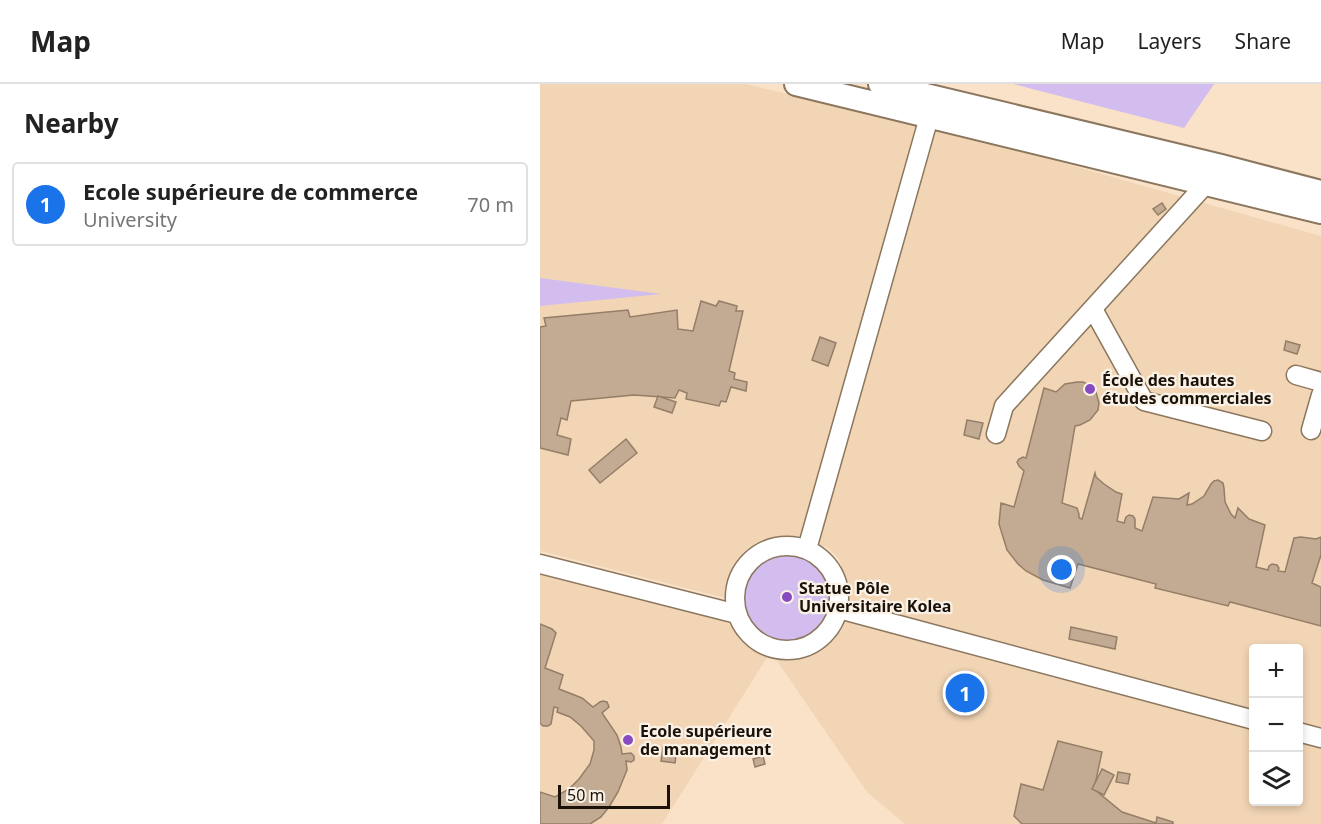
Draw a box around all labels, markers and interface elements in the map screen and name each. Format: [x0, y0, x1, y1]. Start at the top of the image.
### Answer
text: Map [30, 22, 91, 60]
text: Map [1061, 27, 1105, 55]
text: Layers [1138, 27, 1202, 55]
text: Share [1235, 27, 1291, 55]
text: Nearby [24, 105, 119, 141]
text: Ecole supérieure de commerce [83, 176, 418, 206]
text: 1 [40, 191, 51, 218]
text: 70 m [467, 191, 514, 218]
text: University [83, 206, 177, 233]
place label: École des hautes études commerciales [1102, 369, 1272, 409]
marker: École des hautes études commerciales [1083, 382, 1097, 396]
your location [1047, 555, 1076, 584]
place label: Statue Pôle Universitaire Kolea [799, 577, 951, 617]
marker: Statue Pôle Universitaire Kolea [780, 590, 794, 604]
map controls [1249, 644, 1303, 806]
button: + [1249, 644, 1303, 698]
pin: 1 [946, 670, 984, 716]
button: − [1249, 698, 1303, 752]
place label: Ecole supérieure de management [640, 720, 772, 760]
marker: Ecole supérieure de management [621, 733, 635, 747]
button: layers [1249, 752, 1303, 806]
scale bar [558, 782, 670, 810]
text: 50 m [567, 784, 604, 806]

